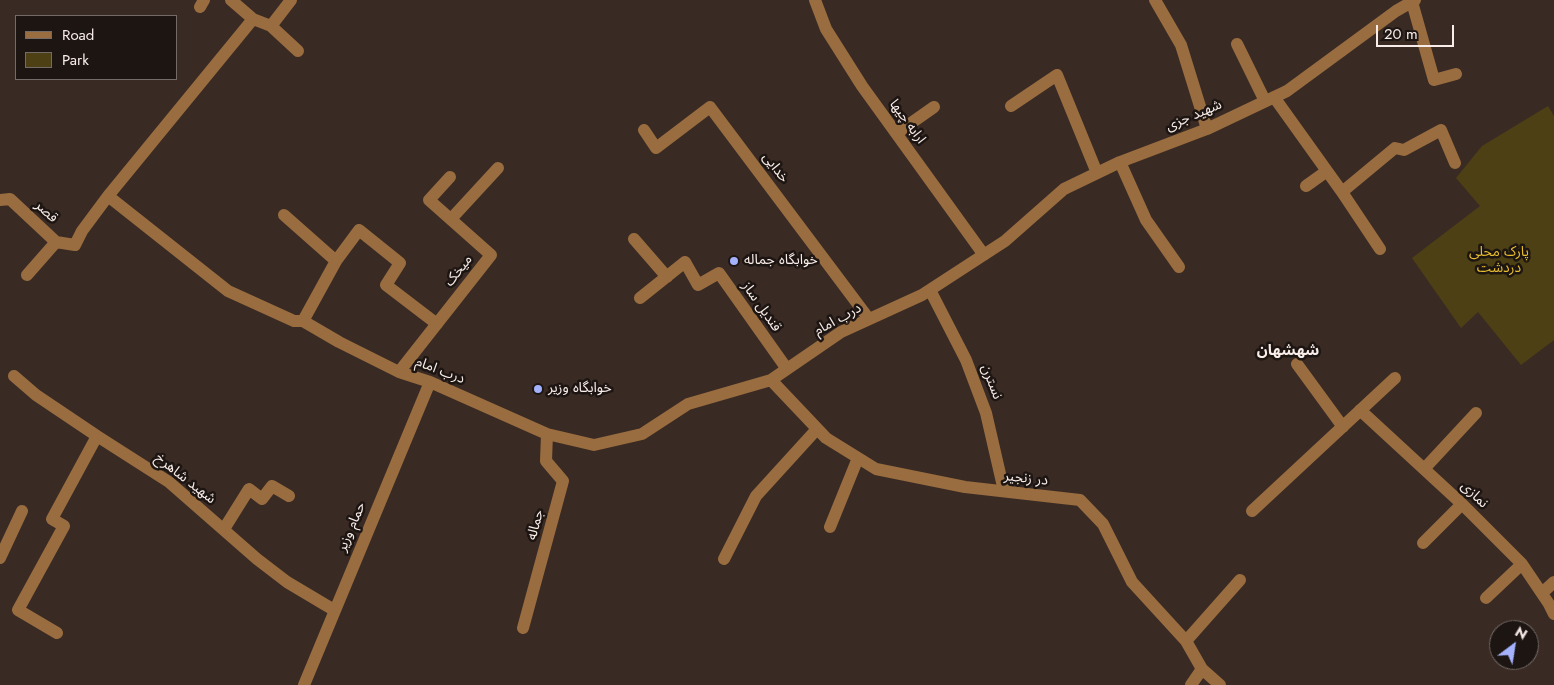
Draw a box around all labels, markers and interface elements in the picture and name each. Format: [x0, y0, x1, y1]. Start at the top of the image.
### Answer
legend [15, 15, 178, 80]
scale bar [1379, 15, 1456, 47]
text: 20 m [1384, 23, 1418, 45]
text: Road [62, 24, 94, 46]
text: Park [62, 49, 89, 71]
street label: ارابه چیها [885, 96, 929, 148]
street label: شهید جزی [1163, 97, 1225, 135]
street label: خدایی [758, 150, 792, 186]
street label: قصر [31, 197, 61, 227]
park label: پارک محلی دردشت [1469, 245, 1529, 278]
street label: میخک [442, 252, 476, 290]
place label: خوابگاه جماله [744, 253, 818, 269]
marker: خوابگاه جماله [728, 255, 740, 267]
street label: قندیل ساز [738, 279, 784, 335]
street label: درب امام [811, 300, 865, 340]
district label: شهشهان [1257, 342, 1319, 360]
street label: درب امام [413, 354, 467, 388]
street label: نسترن [977, 362, 1005, 402]
place label: خوابگاه وزیر [548, 381, 612, 397]
marker: خوابگاه وزیر [532, 383, 544, 395]
street label: شهید شاهرخ [151, 450, 219, 508]
street label: در زنجیر [1003, 468, 1049, 490]
street label: نمازی [1457, 478, 1491, 512]
street label: حمام وزیر [334, 500, 370, 554]
street label: جماله [524, 508, 548, 542]
north arrow [1489, 620, 1539, 670]
text: N [1511, 622, 1531, 644]

